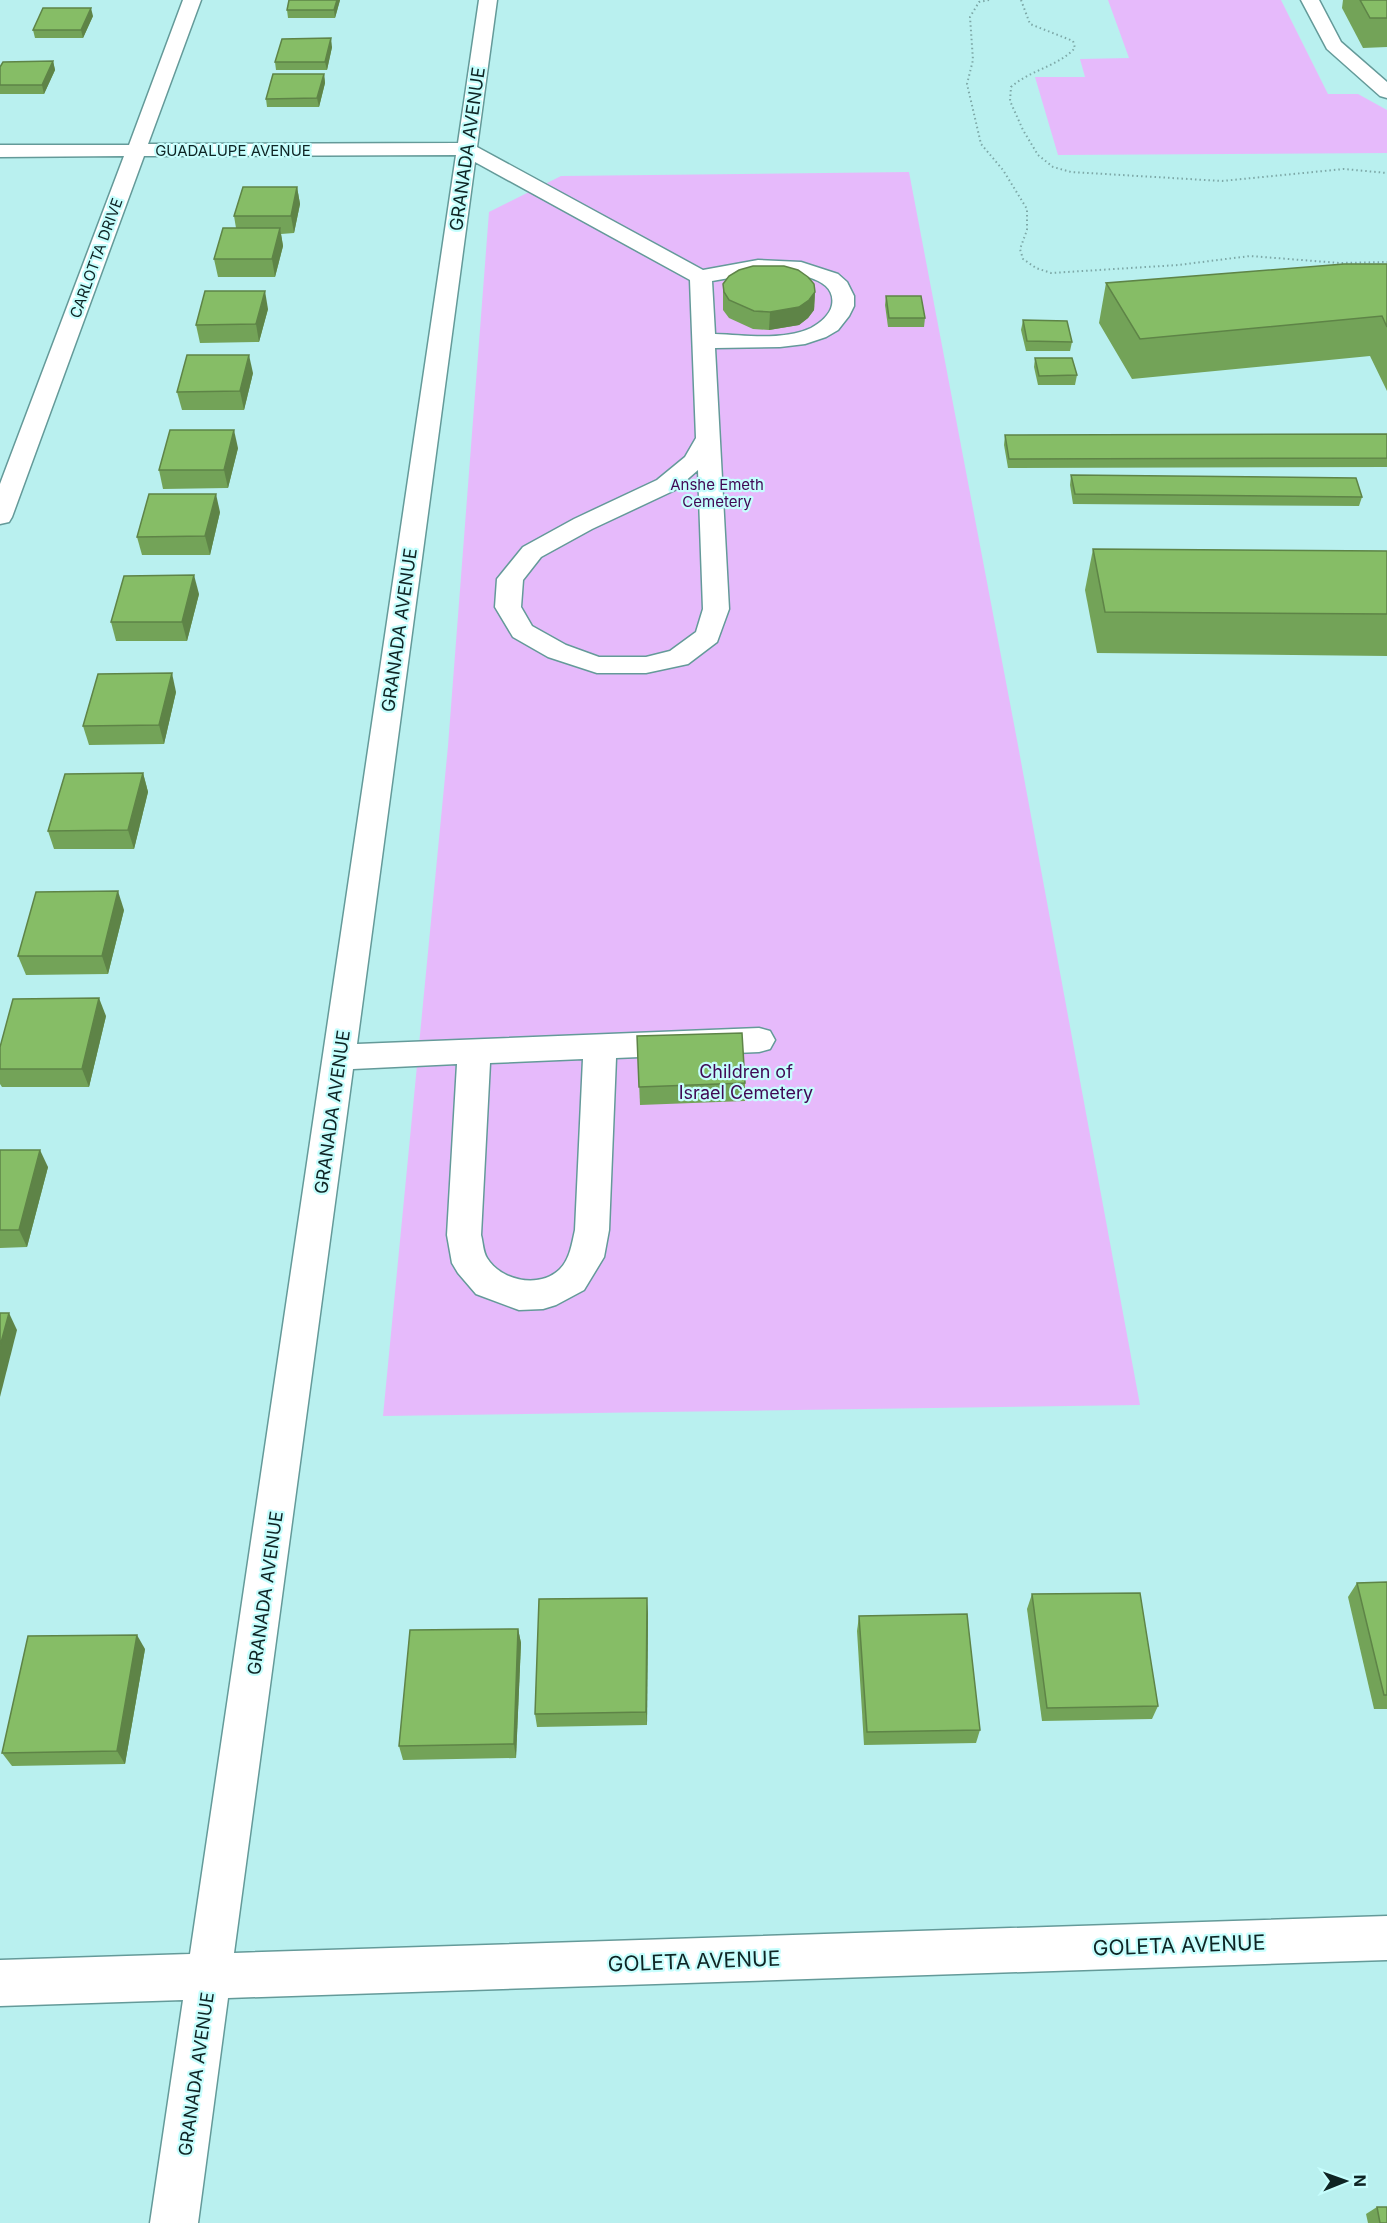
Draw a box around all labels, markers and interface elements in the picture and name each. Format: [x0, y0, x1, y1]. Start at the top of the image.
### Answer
street label: GRANADA AVENUE [445, 66, 489, 232]
street label: GUADALUPE AVENUE [155, 141, 311, 160]
street label: CARLOTTA DRIVE [65, 195, 127, 321]
park label: Anshe Emeth Cemetery [670, 475, 764, 511]
street label: GRANADA AVENUE [377, 547, 421, 713]
street label: GRANADA AVENUE [310, 1029, 354, 1195]
park label: Children of Israel Cemetery [679, 1061, 813, 1103]
street label: GRANADA AVENUE [243, 1510, 287, 1676]
street label: GOLETA AVENUE [1092, 1929, 1266, 1961]
street label: GOLETA AVENUE [607, 1945, 781, 1977]
street label: GRANADA AVENUE [174, 1991, 218, 2157]
north arrow [1315, 2151, 1375, 2211]
text: N [1350, 2174, 1370, 2187]

